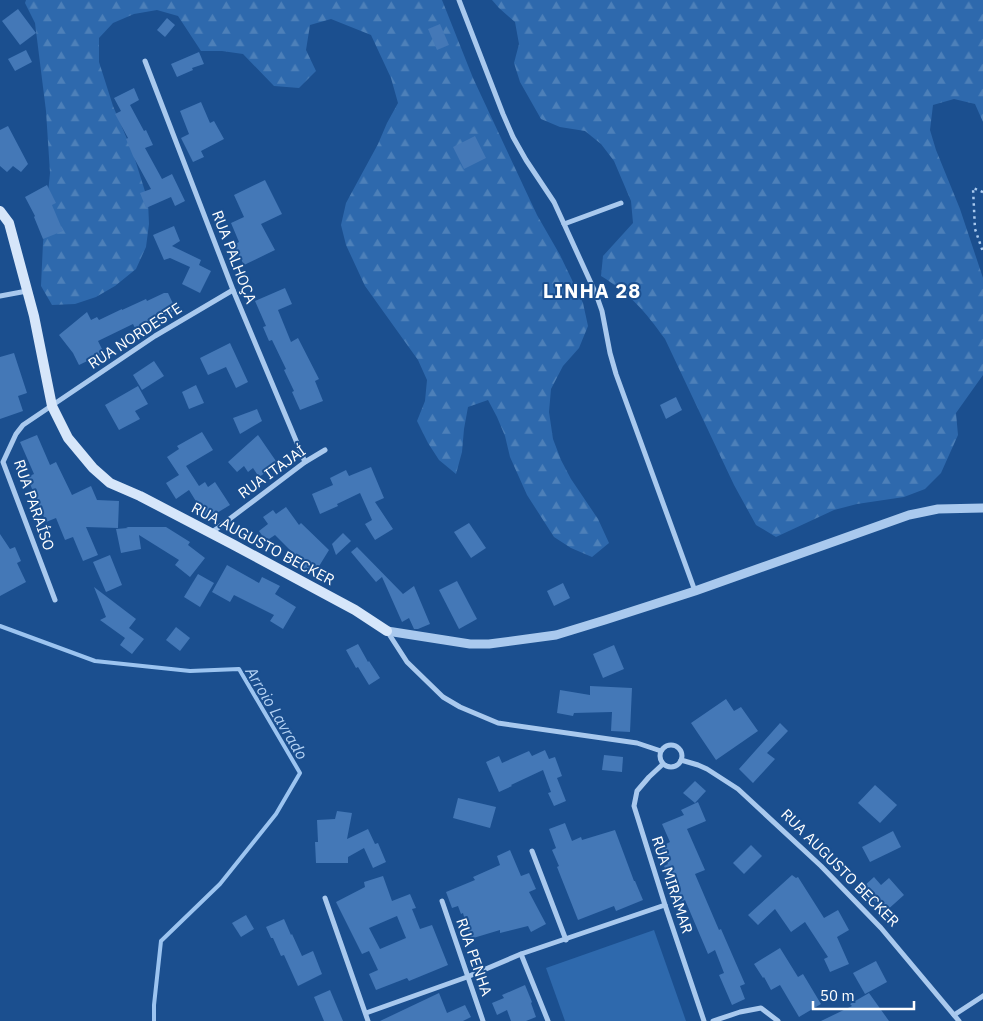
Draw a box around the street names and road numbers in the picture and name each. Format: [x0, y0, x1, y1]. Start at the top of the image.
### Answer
street label: RUA PALHOÇA [208, 208, 261, 306]
street label: RUA NORDESTE [84, 298, 185, 373]
street label: RUA ITAJAÍ [234, 441, 309, 502]
street label: RUA PARAÍSO [10, 457, 59, 553]
street label: RUA AUGUSTO BECKER [188, 498, 338, 589]
street label: RUA AUGUSTO BECKER [777, 805, 903, 931]
street label: RUA MIRAMAR [648, 834, 697, 936]
street label: RUA PENHA [452, 915, 497, 999]

